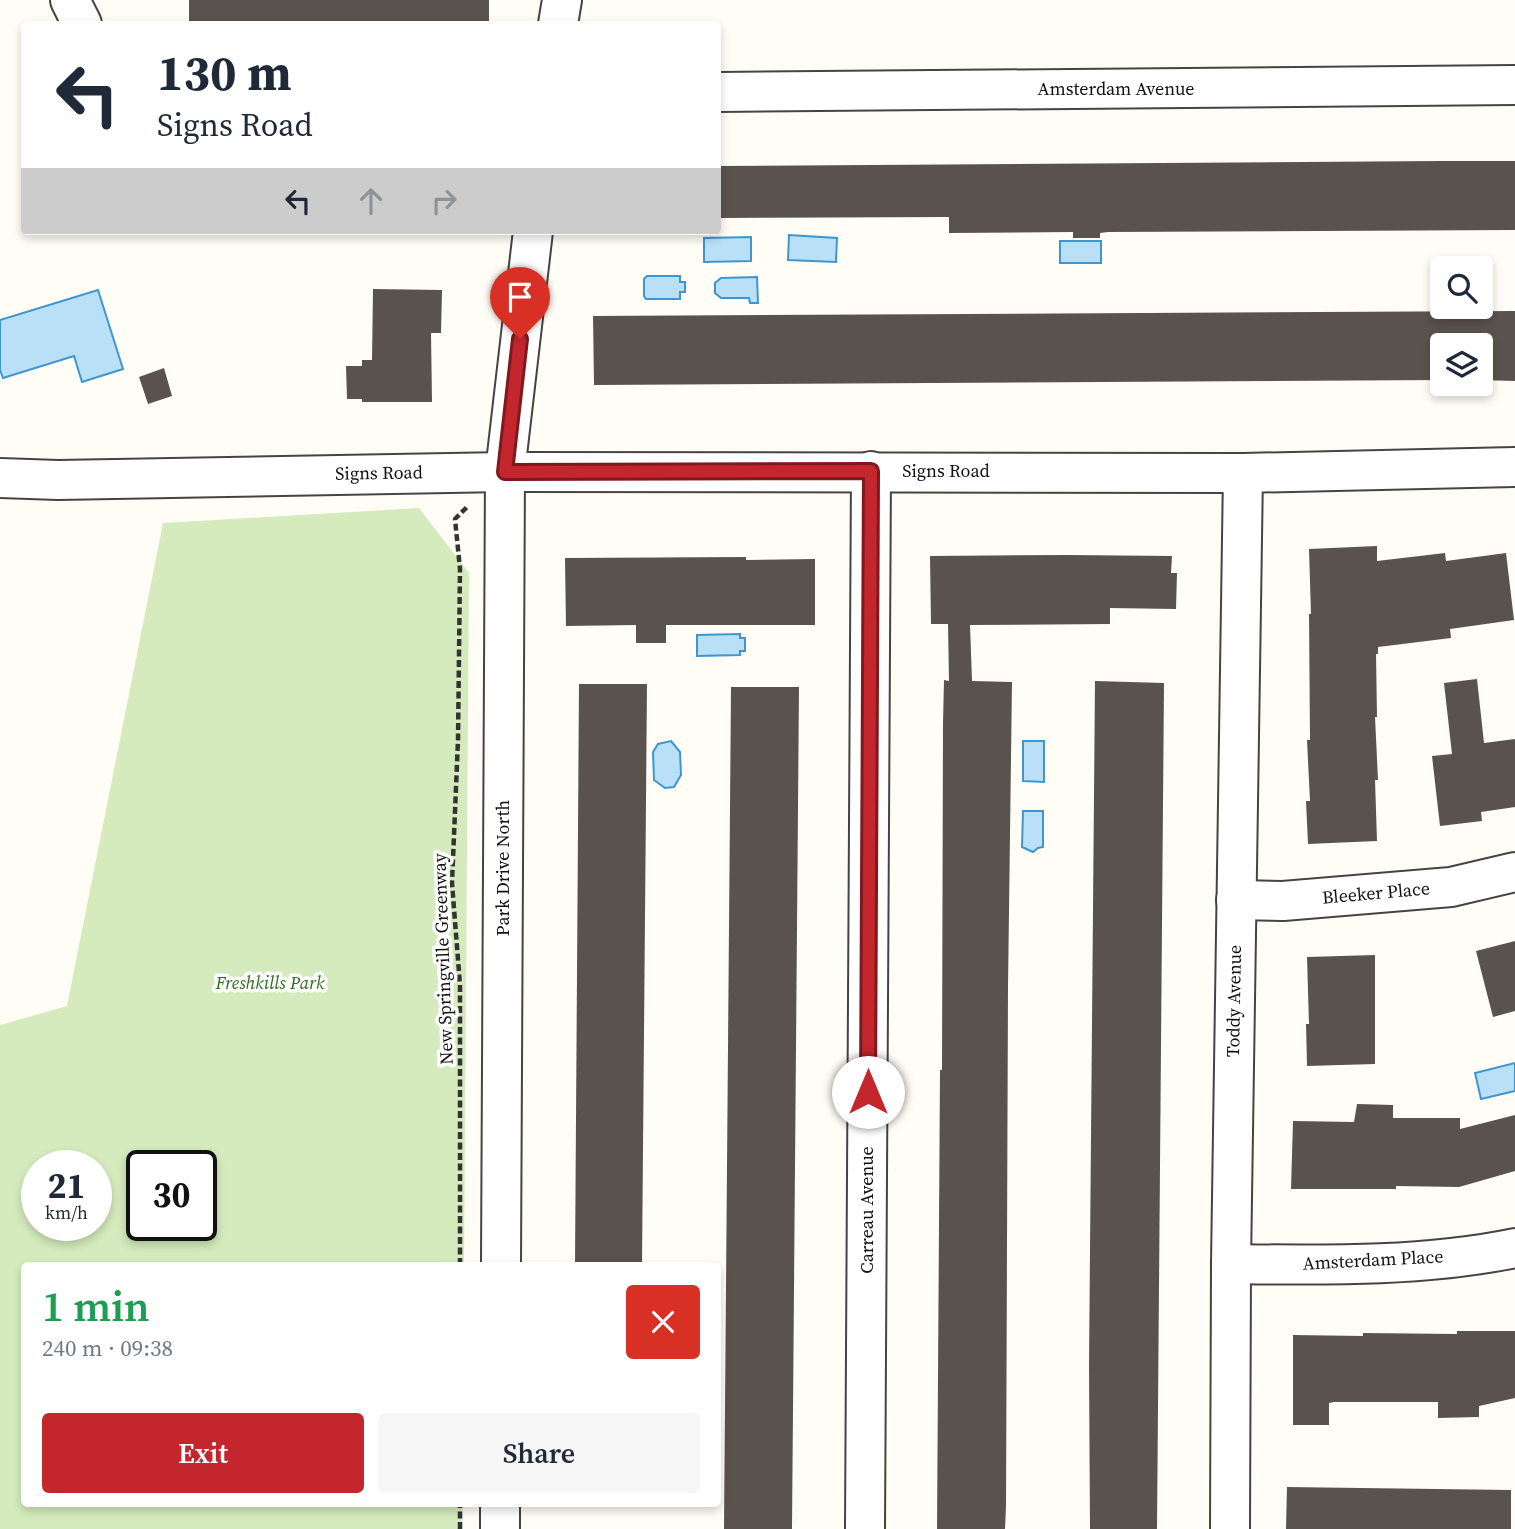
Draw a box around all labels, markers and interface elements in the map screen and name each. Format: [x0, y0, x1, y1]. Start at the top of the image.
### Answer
text: 130 m [157, 39, 292, 106]
icon: left [42, 49, 133, 140]
street label: Amsterdam Avenue [1037, 76, 1195, 101]
text: Signs Road [157, 103, 313, 147]
icon: left [279, 182, 317, 220]
icon: ahead [352, 182, 390, 220]
icon: right [425, 182, 463, 220]
map controls [1430, 256, 1493, 396]
button: search [1430, 256, 1493, 319]
pin [490, 267, 550, 339]
icon: arrive [501, 278, 539, 316]
button: layers [1430, 333, 1493, 396]
street label: Signs Road [902, 458, 990, 483]
street label: Signs Road [335, 459, 423, 486]
street label: Park Drive North [490, 800, 515, 936]
street label: New Springville Greenway [426, 852, 459, 1065]
street label: Bleeker Place [1321, 875, 1431, 910]
street label: Toddy Avenue [1220, 945, 1247, 1057]
park label: Freshkills Park [215, 970, 325, 995]
position arrow [831, 1055, 905, 1129]
street label: Carreau Avenue [854, 1146, 879, 1274]
speed limit sign: 30 [126, 1150, 217, 1241]
text: 21 [48, 1162, 85, 1210]
text: km/h [45, 1200, 88, 1225]
street label: Amsterdam Place [1302, 1243, 1444, 1276]
text: 1 min [42, 1277, 150, 1335]
button: close [626, 1285, 700, 1359]
text: 240 m · 09:38 [42, 1332, 173, 1364]
button: Exit [42, 1413, 364, 1493]
button: Share [378, 1413, 700, 1493]

